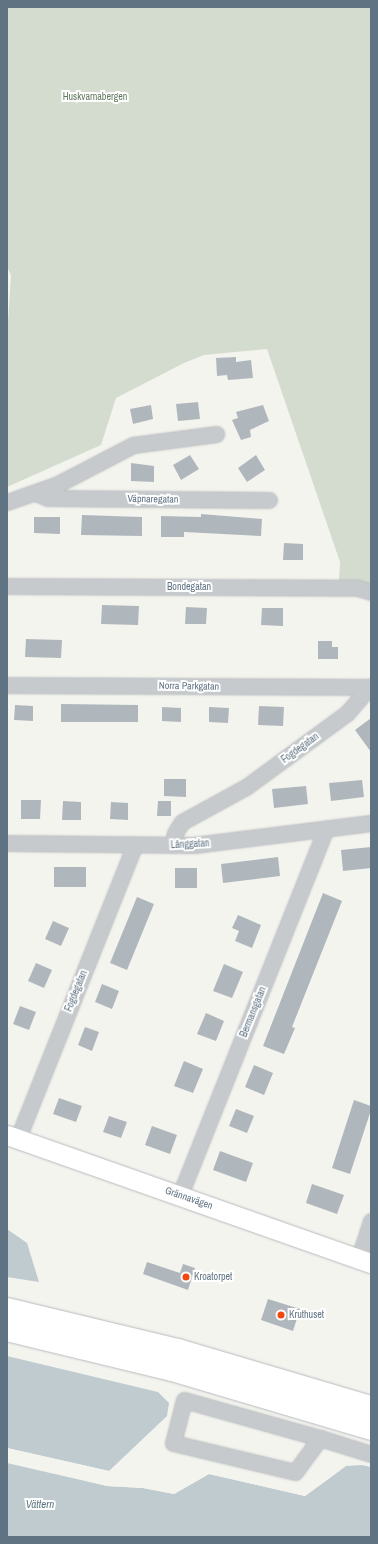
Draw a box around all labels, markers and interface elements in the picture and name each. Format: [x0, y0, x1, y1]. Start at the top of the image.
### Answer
park label: Huskvarnabergen [63, 91, 127, 103]
street label: Väpnaregatan [127, 493, 179, 505]
street label: Bondegatan [167, 581, 211, 593]
street label: Norra Parkgatan [159, 679, 219, 693]
street label: Fogdegatan [279, 730, 321, 766]
street label: Långgatan [170, 837, 210, 851]
street label: Fogdegatan [62, 969, 90, 1013]
street label: Bermansgatan [237, 985, 269, 1039]
street label: Grännavägen [164, 1184, 214, 1212]
place label: Kroatorpet [194, 1271, 232, 1283]
marker: Kroatorpet [181, 1272, 191, 1282]
place label: Kruthuset [289, 1309, 324, 1321]
marker: Kruthuset [276, 1310, 286, 1320]
water label: Vättern [26, 1497, 54, 1511]

